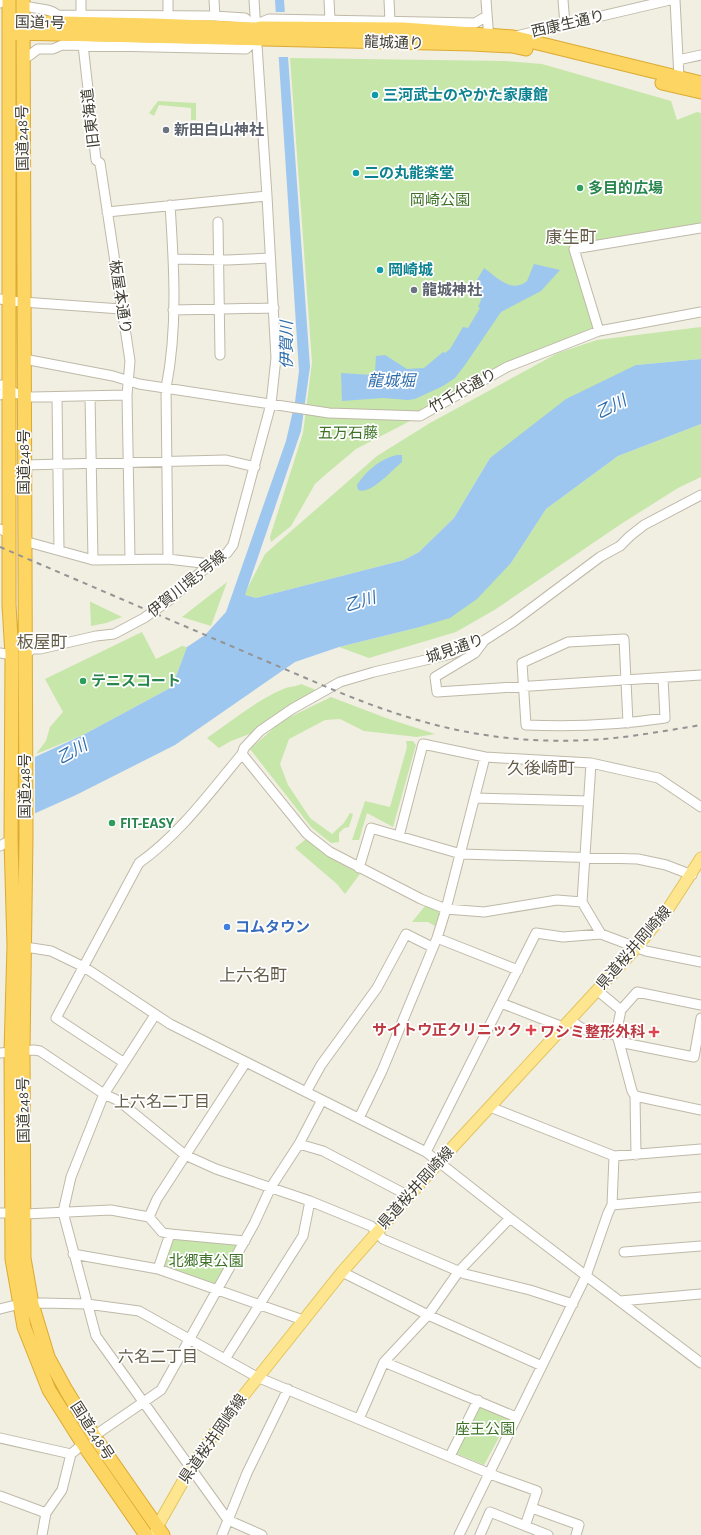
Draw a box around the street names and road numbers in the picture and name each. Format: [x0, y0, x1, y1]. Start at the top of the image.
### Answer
street label: 西康生通り [530, 7, 606, 40]
street label: 国道1号 [15, 14, 65, 31]
street label: 龍城通り [364, 33, 424, 52]
street label: 旧東海道 [79, 87, 102, 149]
street label: 国道248号 [14, 105, 31, 171]
street label: 板屋本通り [107, 259, 134, 335]
street label: 竹千代通り [426, 365, 499, 416]
street label: 国道248号 [16, 429, 32, 495]
street label: 伊賀川堤5号線 [144, 547, 229, 620]
street label: 城見通り [424, 631, 486, 666]
street label: 国道248号 [17, 753, 33, 819]
street label: 県道桜井岡崎線 [592, 902, 674, 993]
street label: 国道248号 [15, 1077, 32, 1143]
street label: 県道桜井岡崎線 [374, 1143, 457, 1232]
street label: 県道桜井岡崎線 [175, 1391, 249, 1486]
street label: 国道248号 [68, 1399, 117, 1463]

